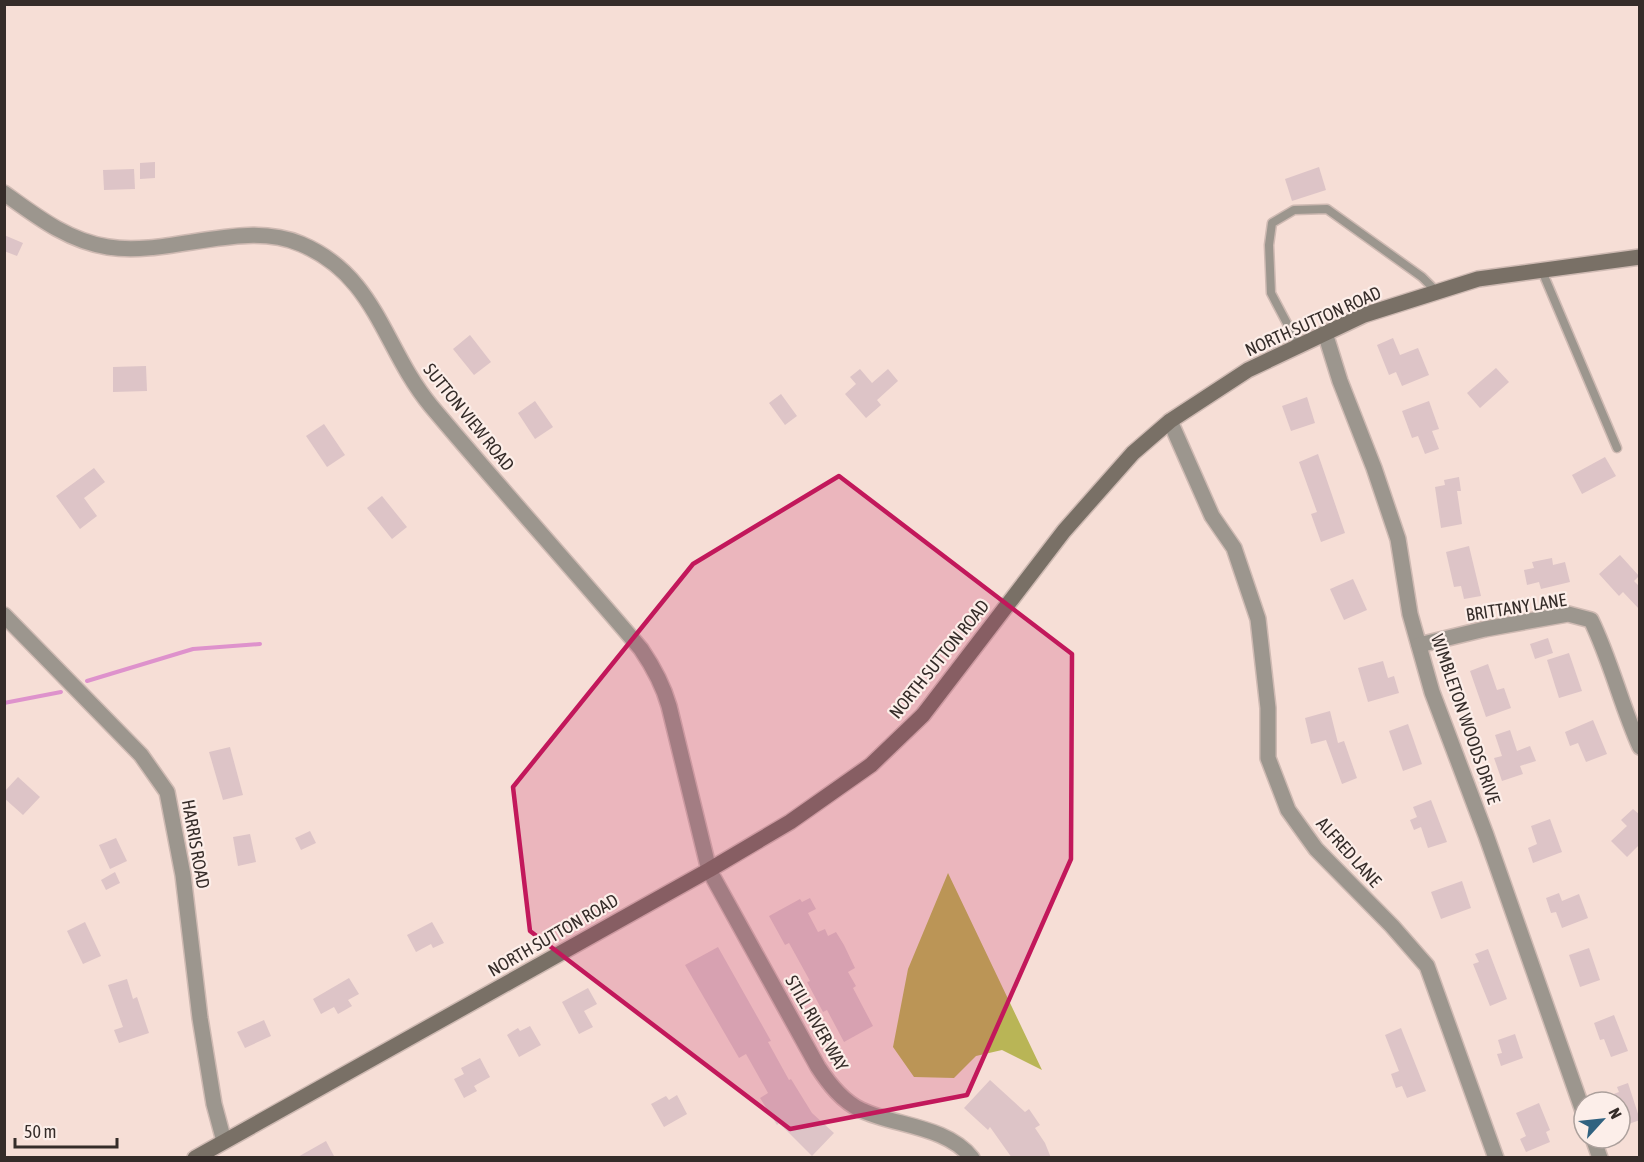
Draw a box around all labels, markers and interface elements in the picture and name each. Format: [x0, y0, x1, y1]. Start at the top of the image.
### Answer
street label: NORTH SUTTON ROAD [1242, 282, 1384, 360]
street label: SUTTON VIEW ROAD [419, 359, 519, 475]
street label: BRITTANY LANE [1464, 589, 1568, 625]
street label: NORTH SUTTON ROAD [885, 595, 993, 723]
street label: WIMBLETON WOODS DRIVE [1427, 631, 1505, 807]
street label: HARRIS ROAD [178, 798, 214, 890]
street label: ALFRED LANE [1312, 813, 1386, 891]
street label: NORTH SUTTON ROAD [484, 889, 622, 981]
street label: STILL RIVER WAY [781, 972, 853, 1074]
north arrow [1572, 1090, 1632, 1150]
text: N [1605, 1105, 1626, 1121]
scale bar [15, 1111, 117, 1149]
text: 50 m [24, 1121, 56, 1142]

